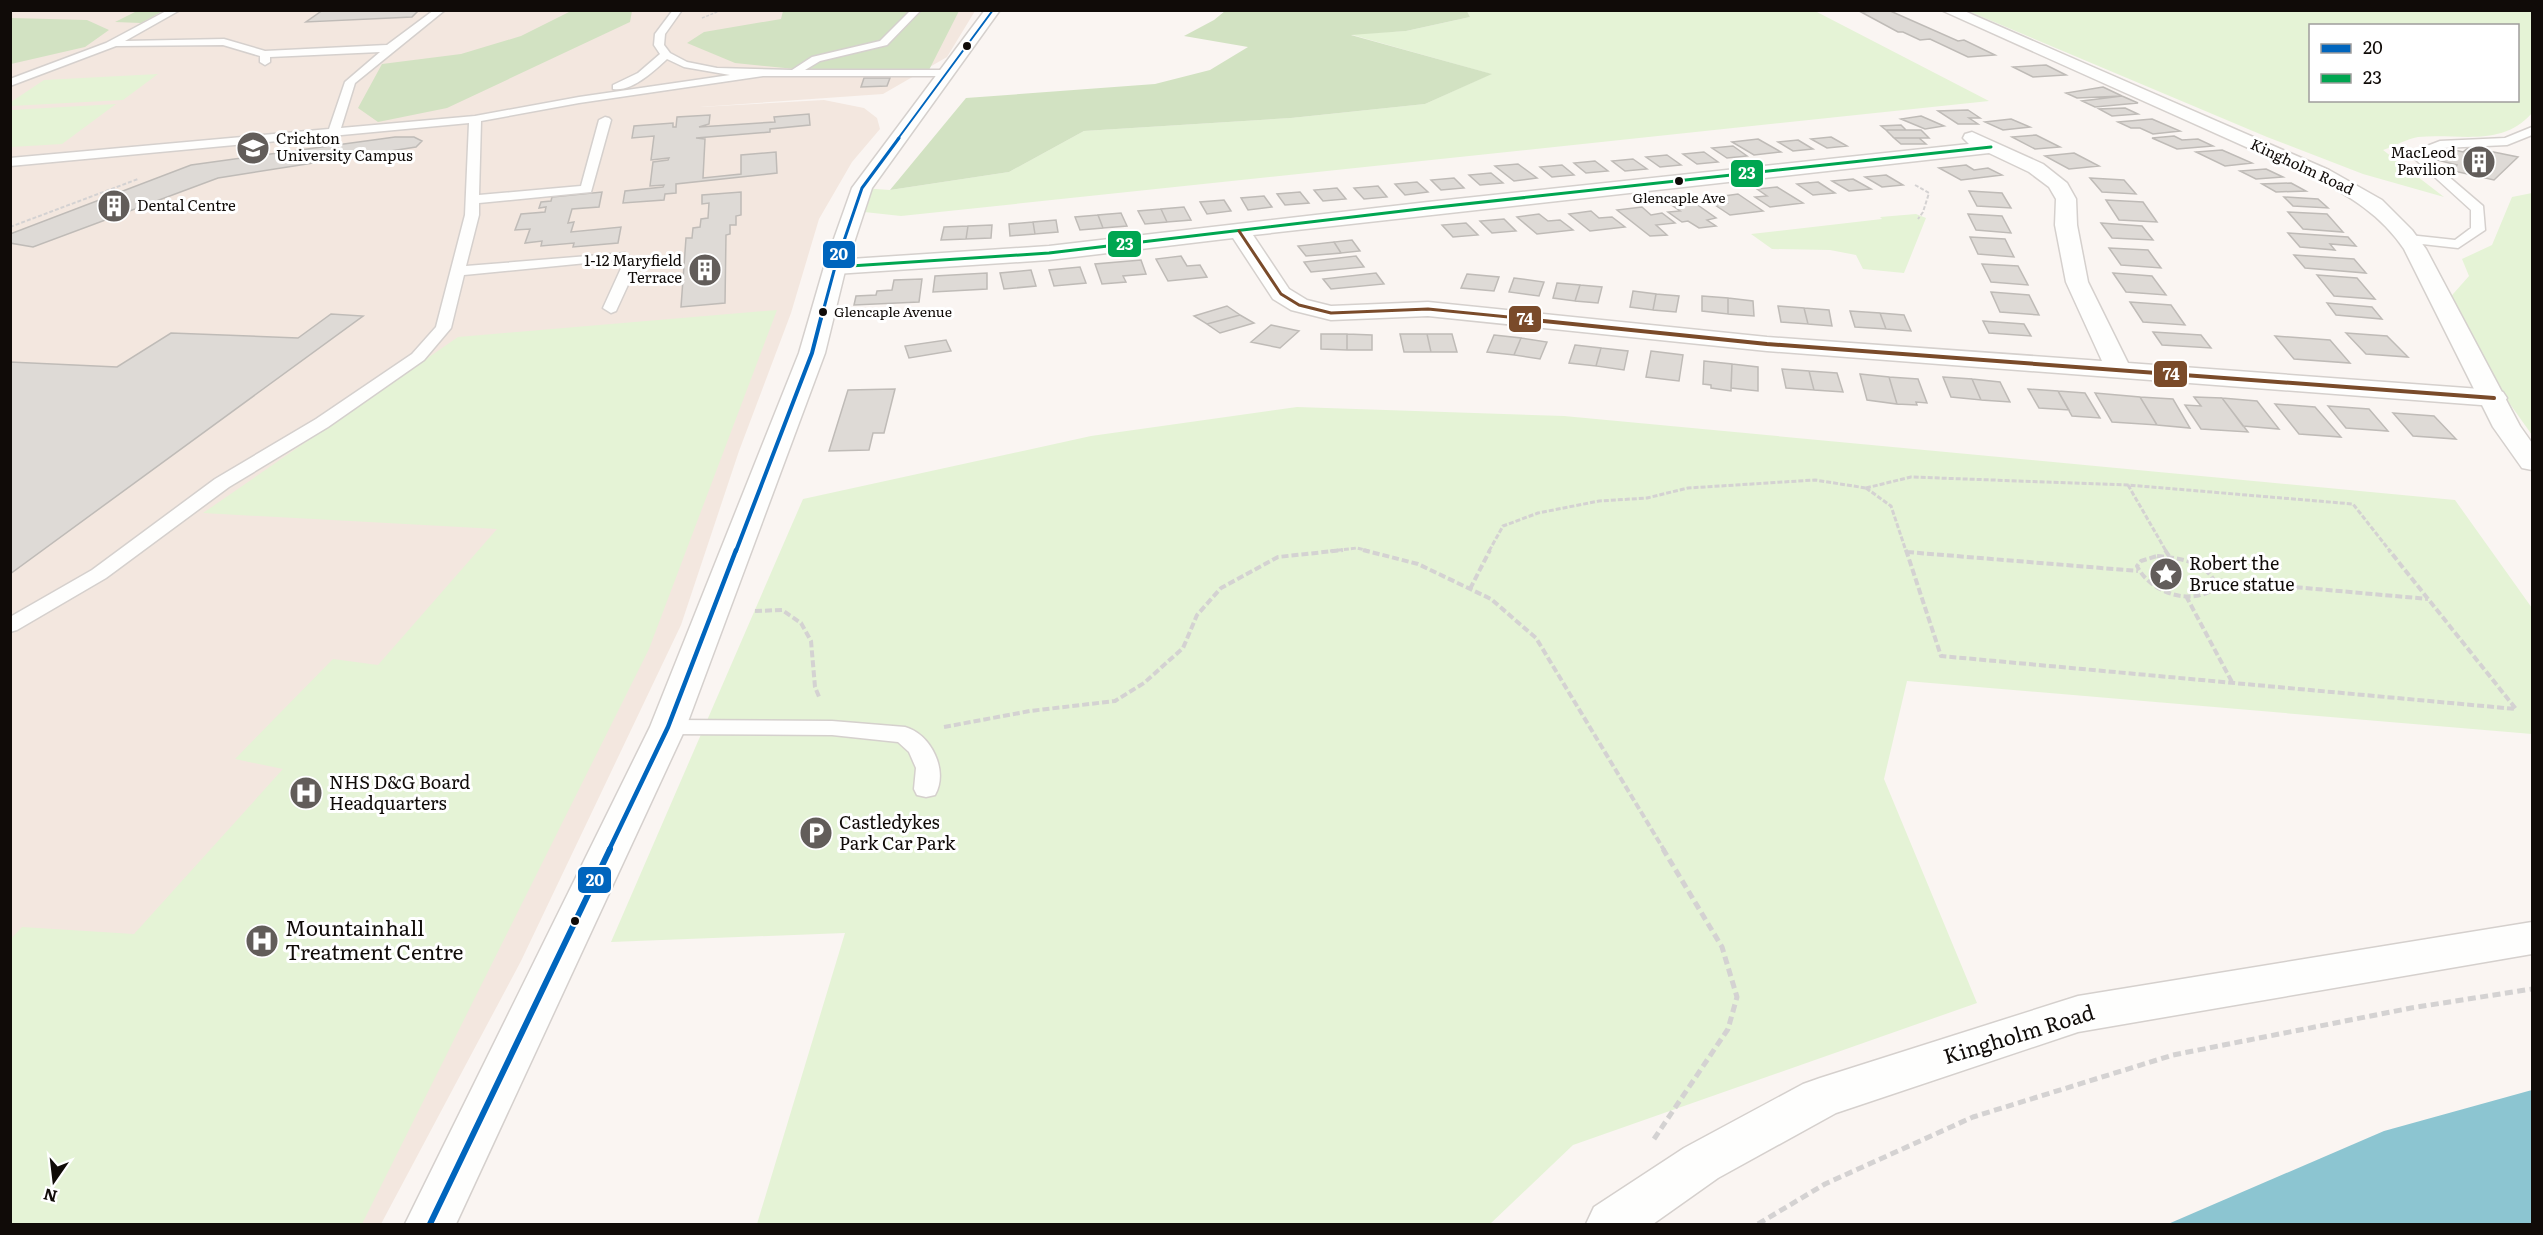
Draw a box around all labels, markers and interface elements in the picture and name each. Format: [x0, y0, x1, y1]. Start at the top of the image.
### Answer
legend [2309, 24, 2519, 102]
text: 20 [2363, 33, 2383, 60]
unlabelled marker [961, 40, 973, 52]
text: 23 [2363, 63, 2382, 90]
place label: Crichton University Campus [276, 126, 413, 166]
school or university icon: Crichton University Campus [235, 130, 271, 166]
street label: Kingholm Road [2247, 132, 2358, 200]
place label: MacLeod Pavilion [2390, 140, 2456, 180]
building icon: MacLeod Pavilion [2461, 144, 2497, 180]
line badge: 23 [1730, 159, 1764, 188]
text: 23 [1738, 160, 1756, 184]
marker: Glencaple Ave [1673, 175, 1685, 187]
place label: Glencaple Ave [1632, 187, 1726, 207]
building icon: Dental Centre [96, 188, 132, 224]
place label: Dental Centre [137, 193, 236, 216]
line badge: 23 [1107, 230, 1142, 258]
text: 23 [1116, 231, 1134, 255]
line badge: 20 [822, 240, 856, 269]
text: 20 [830, 241, 848, 265]
place label: 1-12 Maryfield Terrace [584, 248, 682, 288]
building icon: 1-12 Maryfield Terrace [687, 252, 723, 288]
place label: Glencaple Avenue [834, 301, 952, 321]
line badge: 74 [1508, 305, 1542, 333]
marker: Glencaple Avenue [817, 306, 829, 318]
text: 74 [1516, 306, 1534, 330]
line badge: 74 [2153, 360, 2188, 388]
text: 74 [2162, 361, 2180, 385]
place label: Robert the Bruce statue [2189, 549, 2295, 597]
place icon: Robert the Bruce statue [2148, 556, 2184, 592]
place label: NHS D&G Board Headquarters [329, 768, 470, 816]
hospital icon: NHS D&G Board Headquarters [288, 775, 324, 811]
place label: Castledykes Park Car Park [839, 808, 957, 856]
parking icon: Castledykes Park Car Park [798, 815, 834, 851]
line badge: 20 [577, 866, 612, 894]
text: 20 [586, 867, 604, 891]
place label: Mountainhall Treatment Centre [285, 911, 464, 966]
unlabelled marker [569, 915, 581, 927]
hospital icon: Mountainhall Treatment Centre [244, 923, 280, 959]
street label: Kingholm Road [1939, 995, 2098, 1070]
north arrow [24, 1151, 84, 1211]
text: N [41, 1183, 60, 1210]

